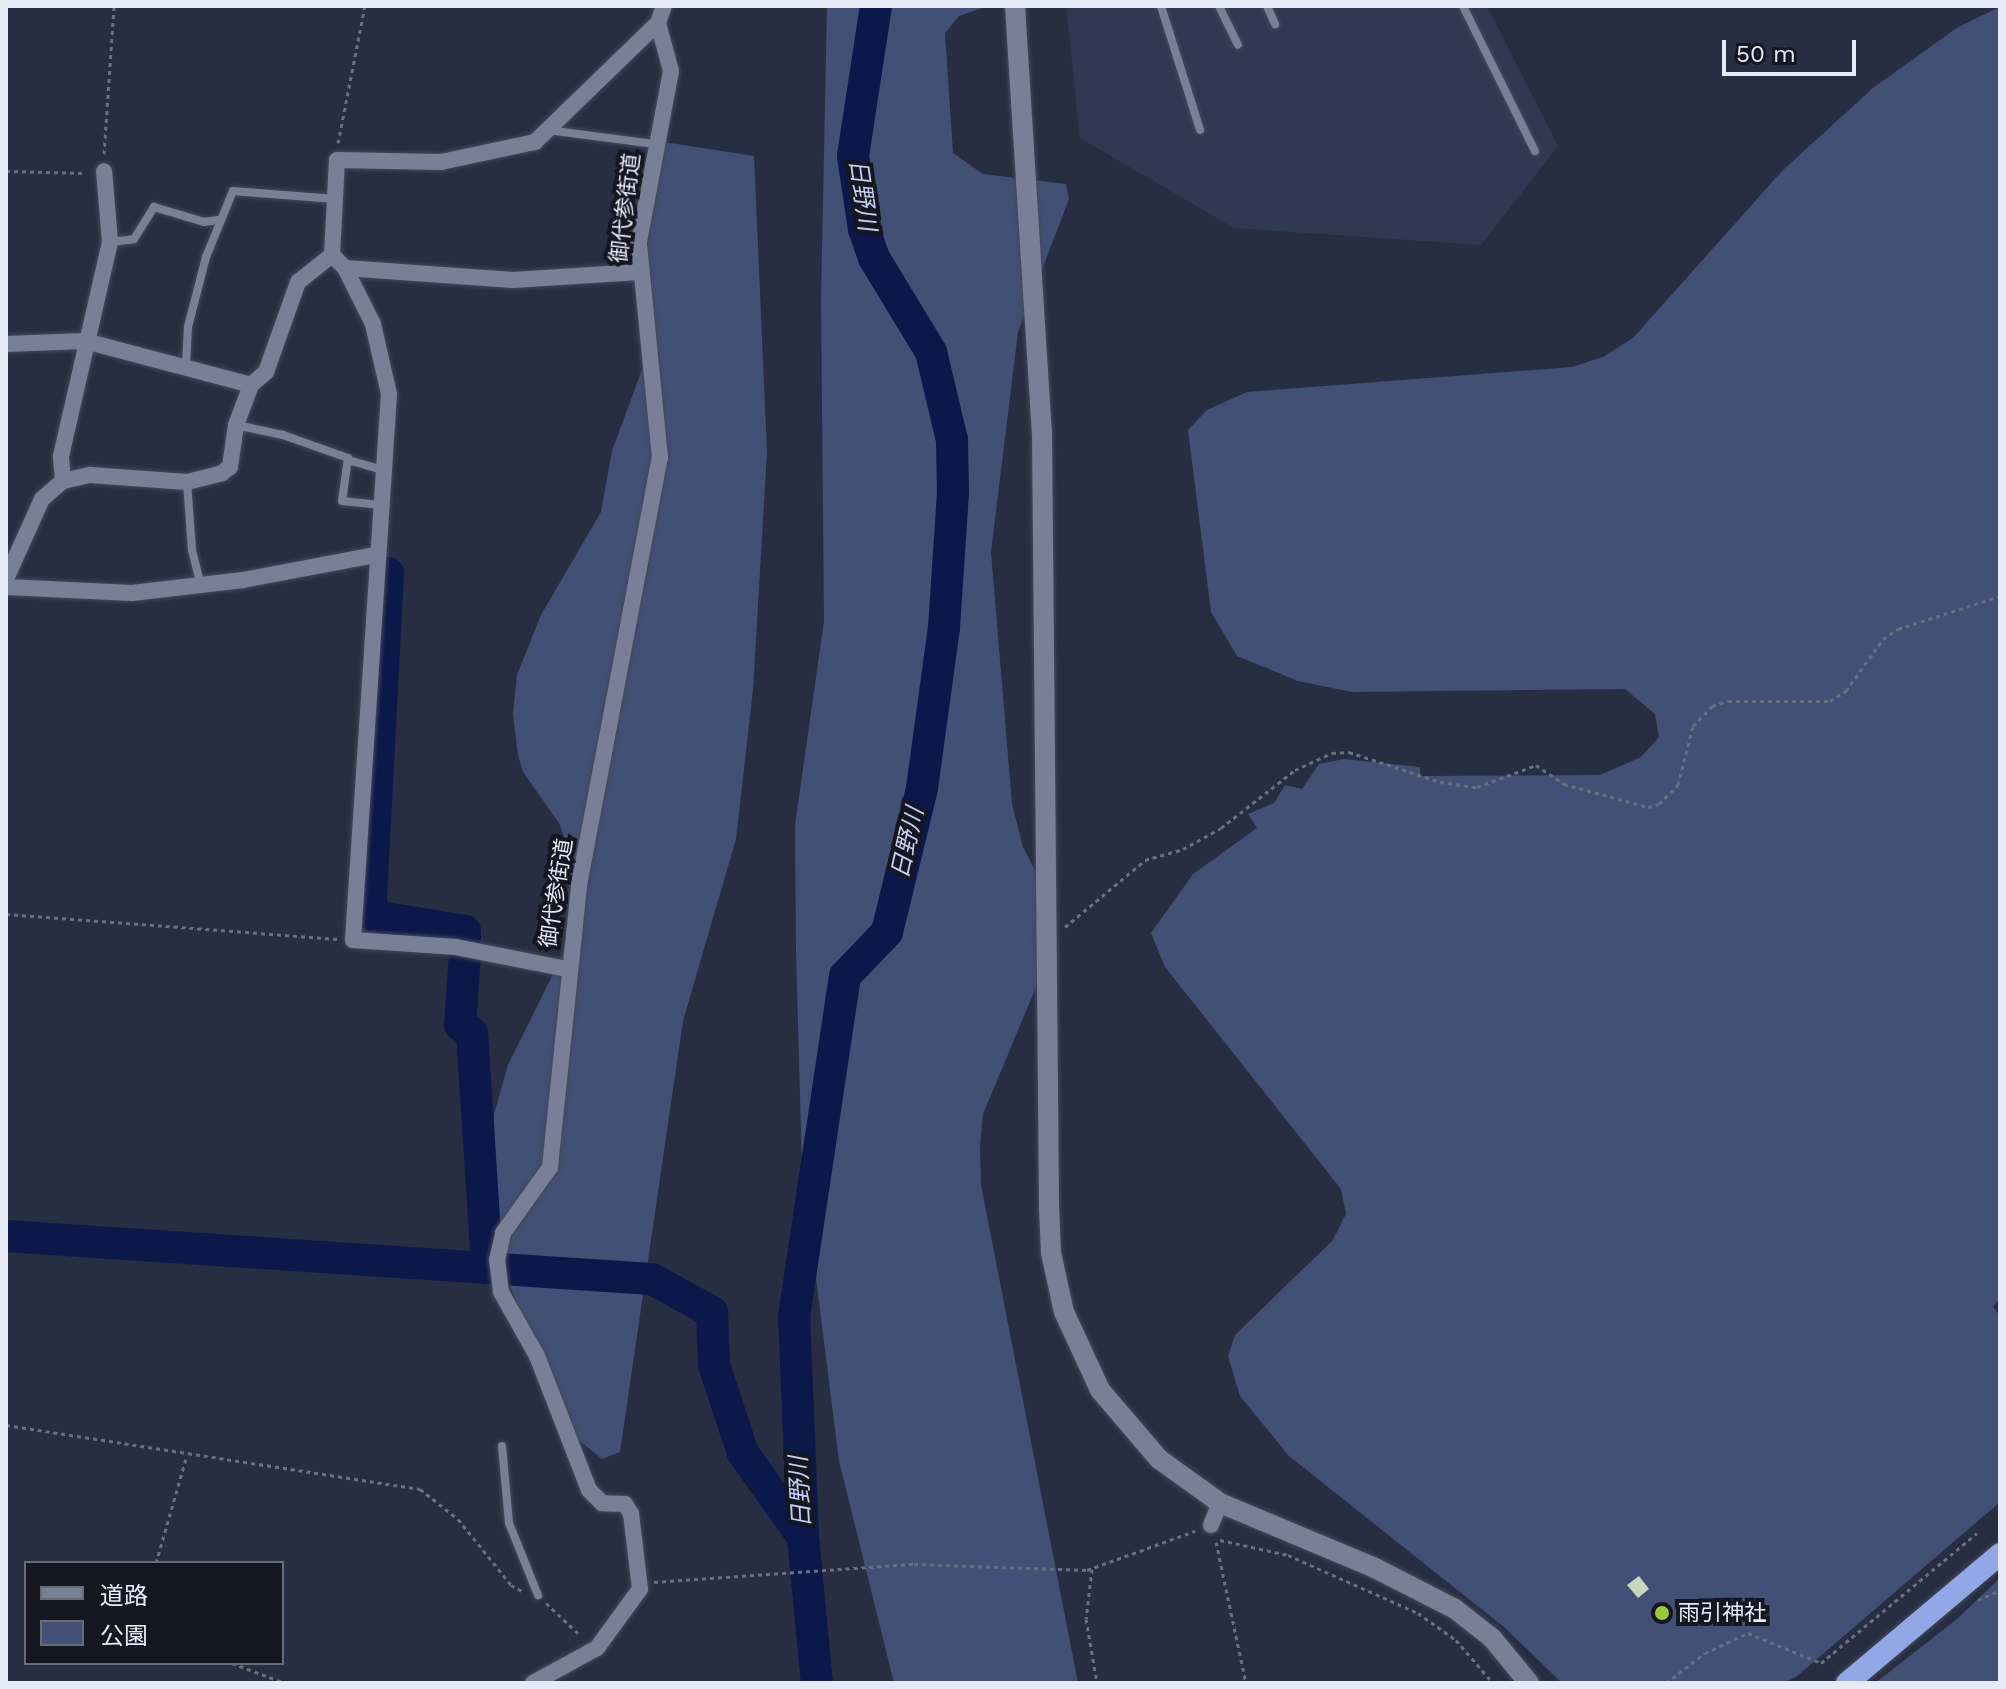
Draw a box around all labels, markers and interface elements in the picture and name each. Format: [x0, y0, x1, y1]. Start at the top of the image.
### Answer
scale bar [1726, 24, 1860, 74]
text: 50 m [1736, 40, 1796, 68]
street label: 御代参街道 [605, 152, 645, 264]
water label: 日野川 [843, 157, 881, 233]
water label: 日野川 [886, 805, 930, 881]
street label: 御代参街道 [534, 837, 578, 949]
water label: 日野川 [785, 1455, 817, 1529]
legend [24, 1561, 284, 1665]
text: 道路 [100, 1582, 148, 1610]
place label: 雨引神社 [1678, 1600, 1766, 1626]
marker: 雨引神社 [1653, 1604, 1671, 1622]
text: 公園 [100, 1622, 148, 1650]

